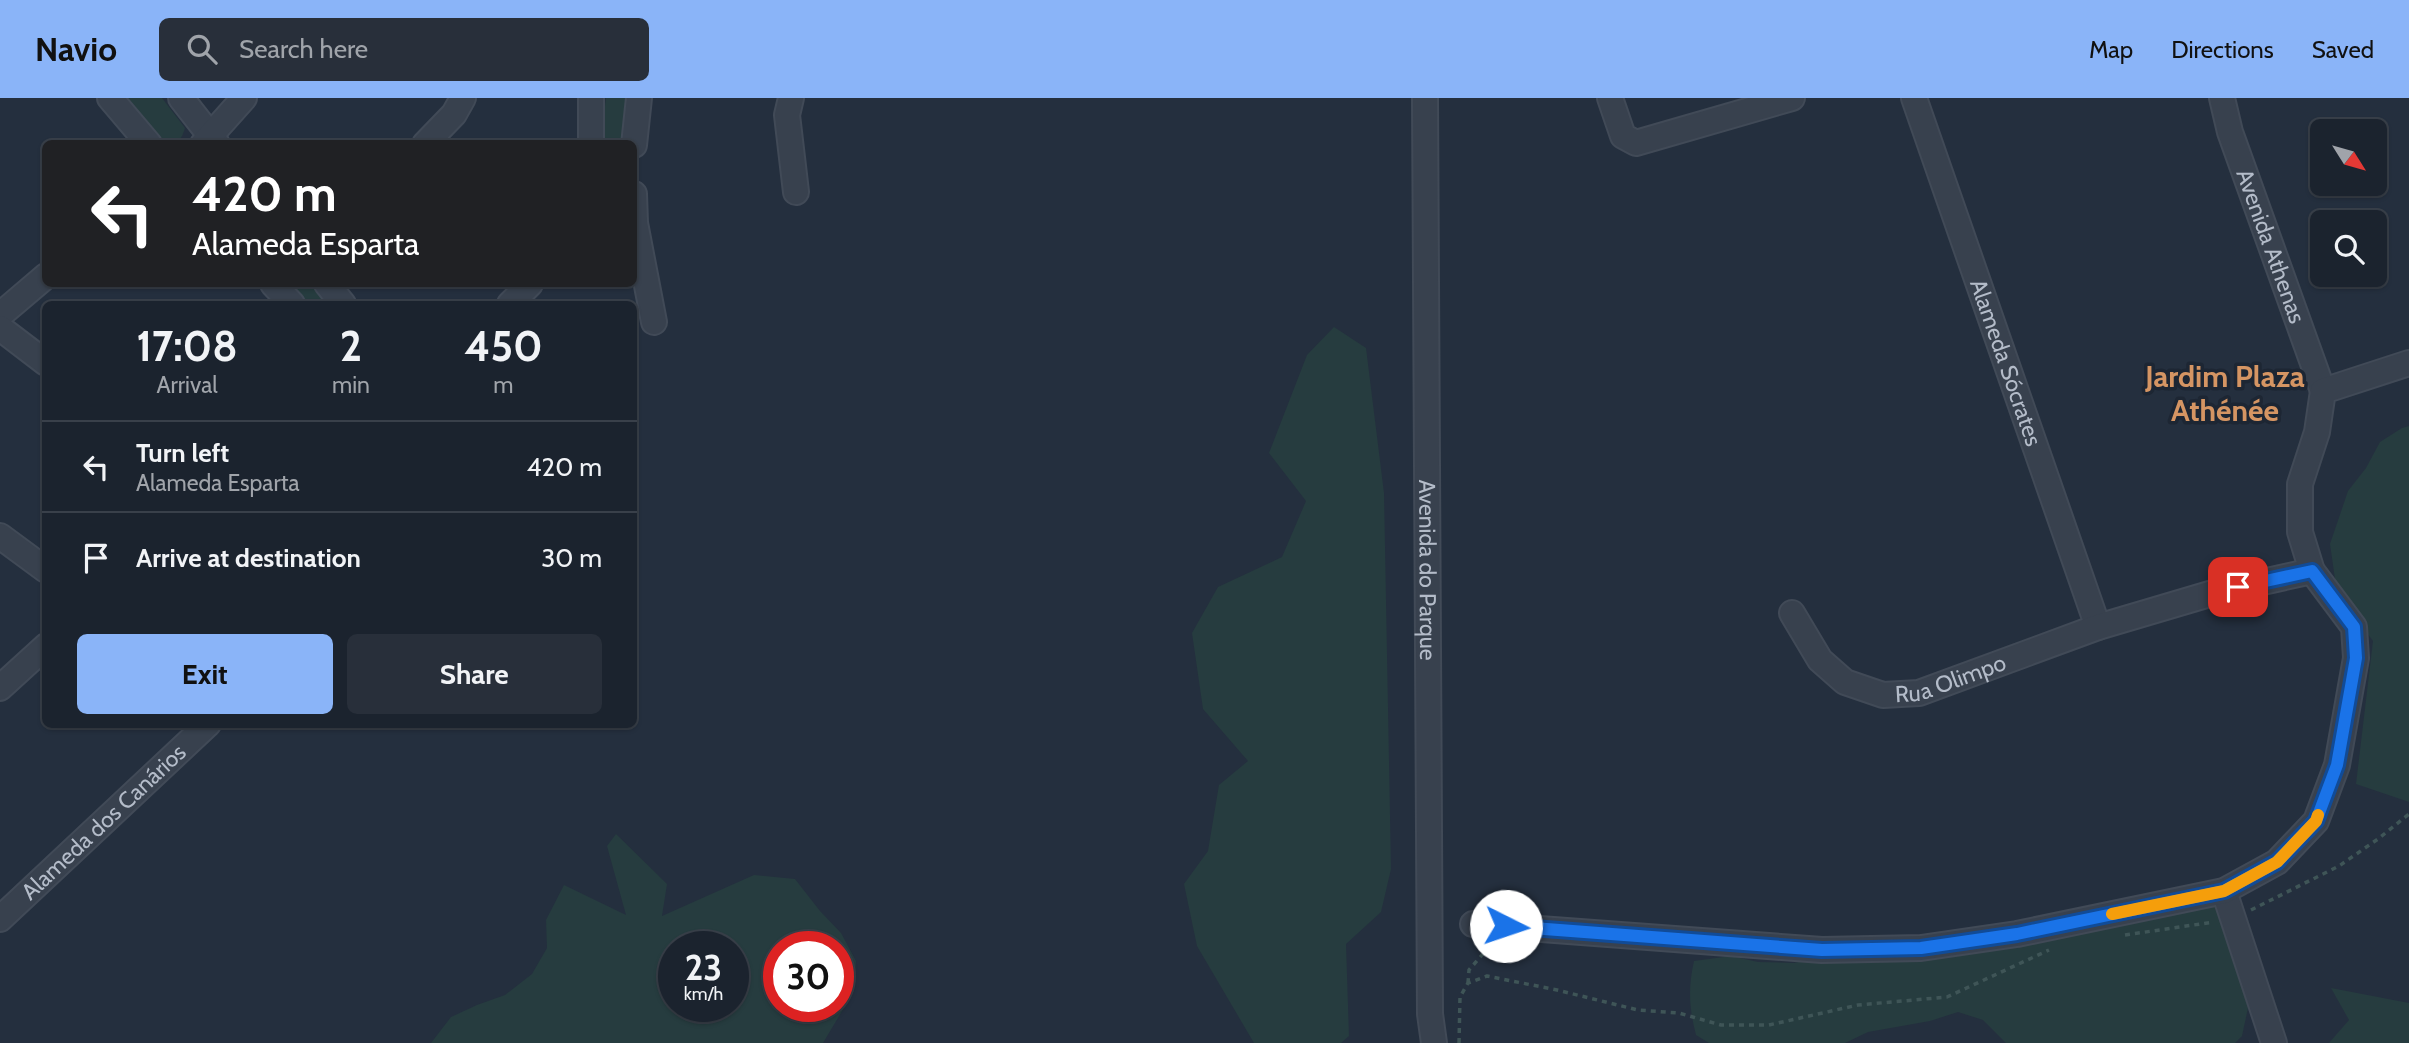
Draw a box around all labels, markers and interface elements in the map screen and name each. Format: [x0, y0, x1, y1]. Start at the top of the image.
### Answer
search box [159, 18, 649, 81]
text: Navio [35, 29, 117, 69]
icon: search [183, 30, 221, 68]
text: Search here [239, 33, 368, 65]
text: Map [2089, 35, 2133, 64]
text: Directions [2171, 35, 2274, 64]
text: Saved [2312, 35, 2374, 64]
north arrow [2310, 119, 2387, 196]
map controls [2310, 119, 2387, 287]
text: 420 m [192, 164, 337, 223]
street label: Avenida Athenas [2230, 165, 2311, 327]
icon: left [77, 168, 168, 259]
button: search [2310, 210, 2387, 287]
text: Alameda Esparta [192, 224, 419, 263]
street label: Alameda Sócrates [1964, 275, 2048, 450]
text: 17:08 [136, 320, 238, 372]
text: 2 [340, 320, 362, 372]
text: 450 [464, 320, 543, 372]
district label: Jardim Plaza Athénée [2144, 358, 2305, 429]
text: Arrival [156, 371, 218, 399]
text: min [332, 371, 370, 399]
text: m [493, 371, 514, 399]
text: Turn left [136, 437, 229, 469]
icon: left [77, 448, 115, 486]
text: 420 m [527, 451, 602, 483]
text: Alameda Esparta [136, 469, 299, 497]
street label: Avenida do Parque [1413, 479, 1442, 661]
icon: arrive [77, 539, 115, 577]
text: Arrive at destination [136, 542, 361, 574]
text: 30 m [541, 542, 602, 574]
pin [2208, 557, 2268, 617]
icon: arrive [2219, 568, 2257, 606]
button: Exit [77, 634, 333, 714]
button: Share [347, 634, 602, 714]
street label: Rua Olimpo [1894, 648, 2010, 708]
street label: Alameda dos Canários [16, 738, 192, 906]
position arrow [1469, 889, 1543, 963]
speed limit sign: 30 [763, 931, 854, 1022]
text: 23 [685, 946, 722, 989]
text: km/h [684, 983, 723, 1005]

